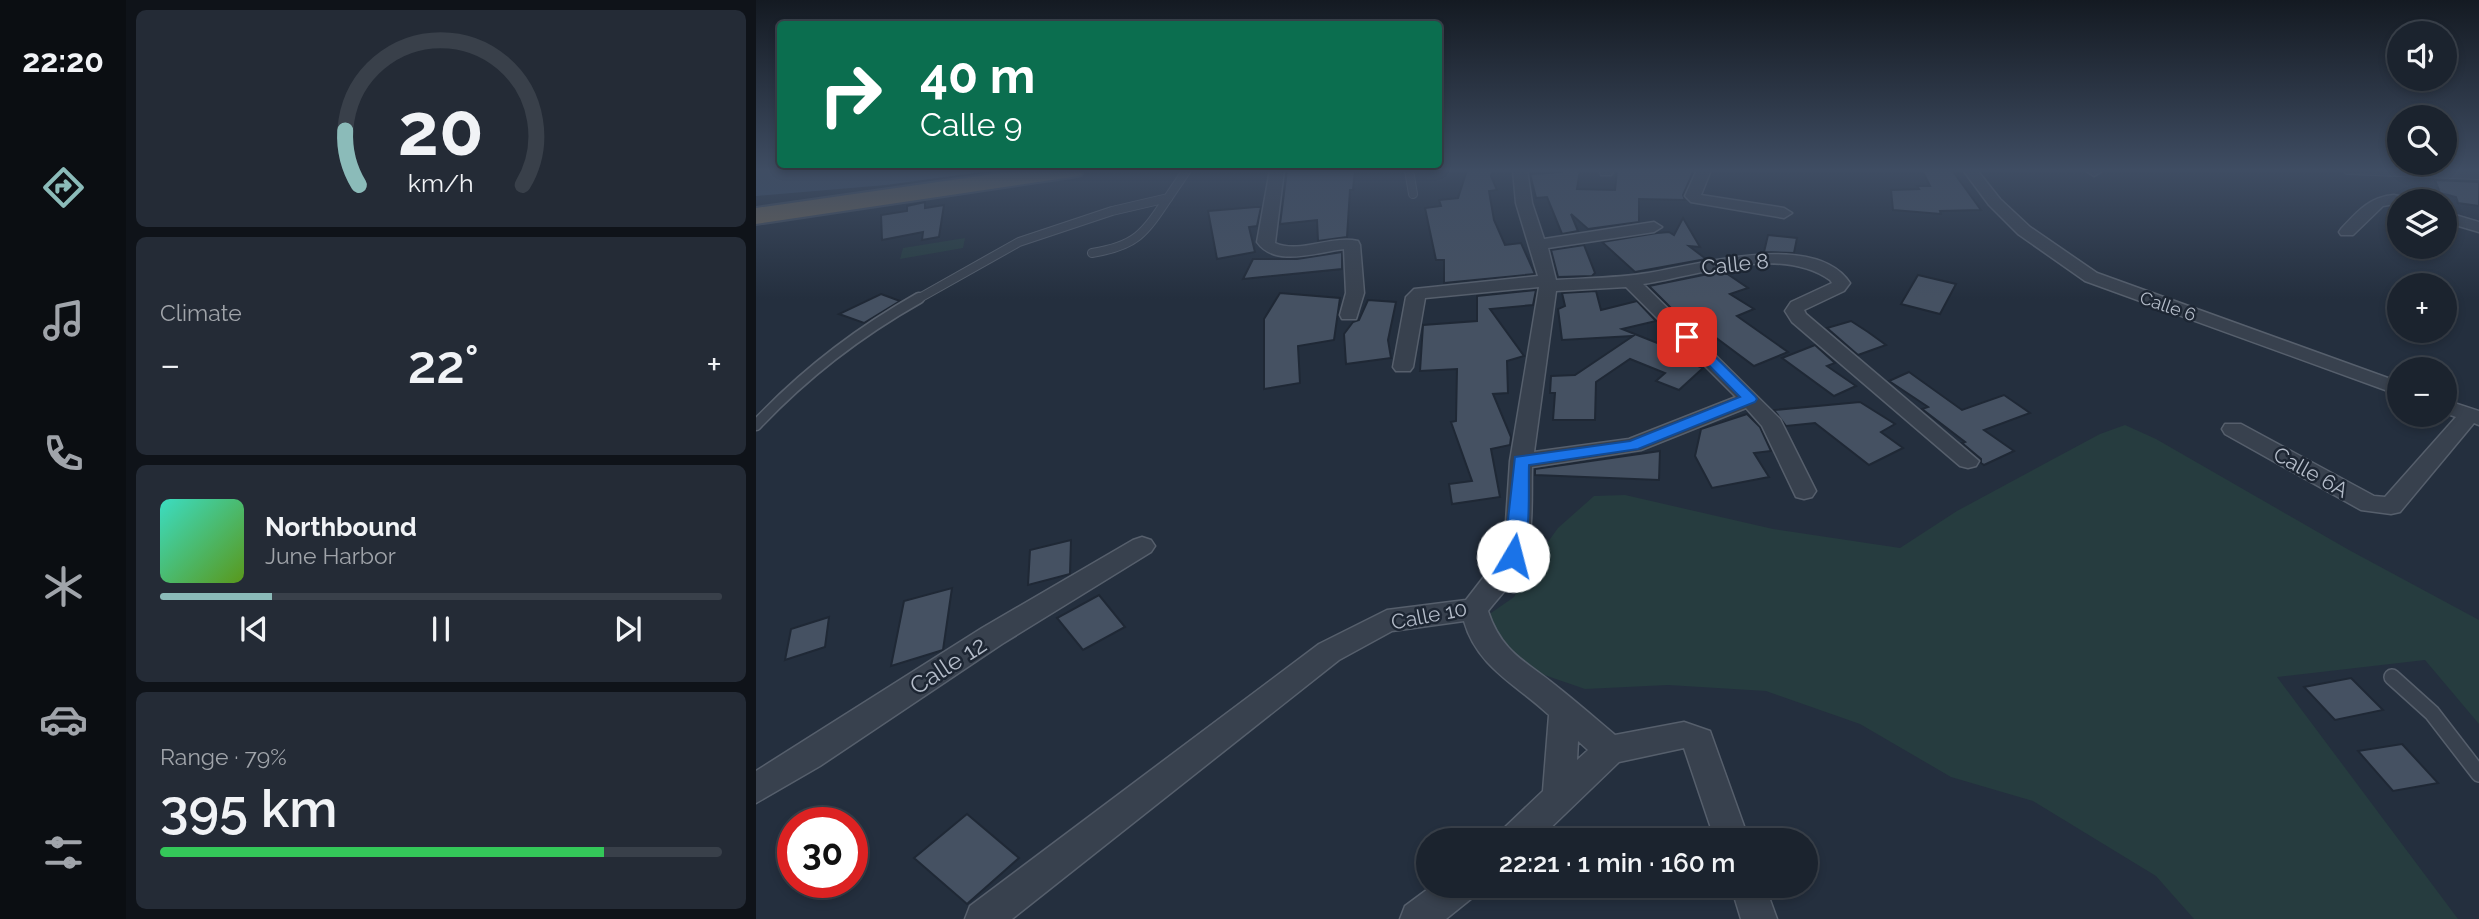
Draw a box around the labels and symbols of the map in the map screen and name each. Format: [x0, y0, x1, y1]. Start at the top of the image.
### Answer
street label: Calle 8 [1700, 248, 1770, 280]
street label: Calle 6 [2137, 287, 2199, 325]
pin [1657, 307, 1717, 367]
street label: Calle 6A [2269, 441, 2353, 503]
position arrow [1476, 519, 1550, 593]
street label: Calle 10 [1389, 595, 1469, 635]
street label: Calle 12 [904, 630, 992, 700]
speed limit sign: 30 [777, 807, 868, 898]

